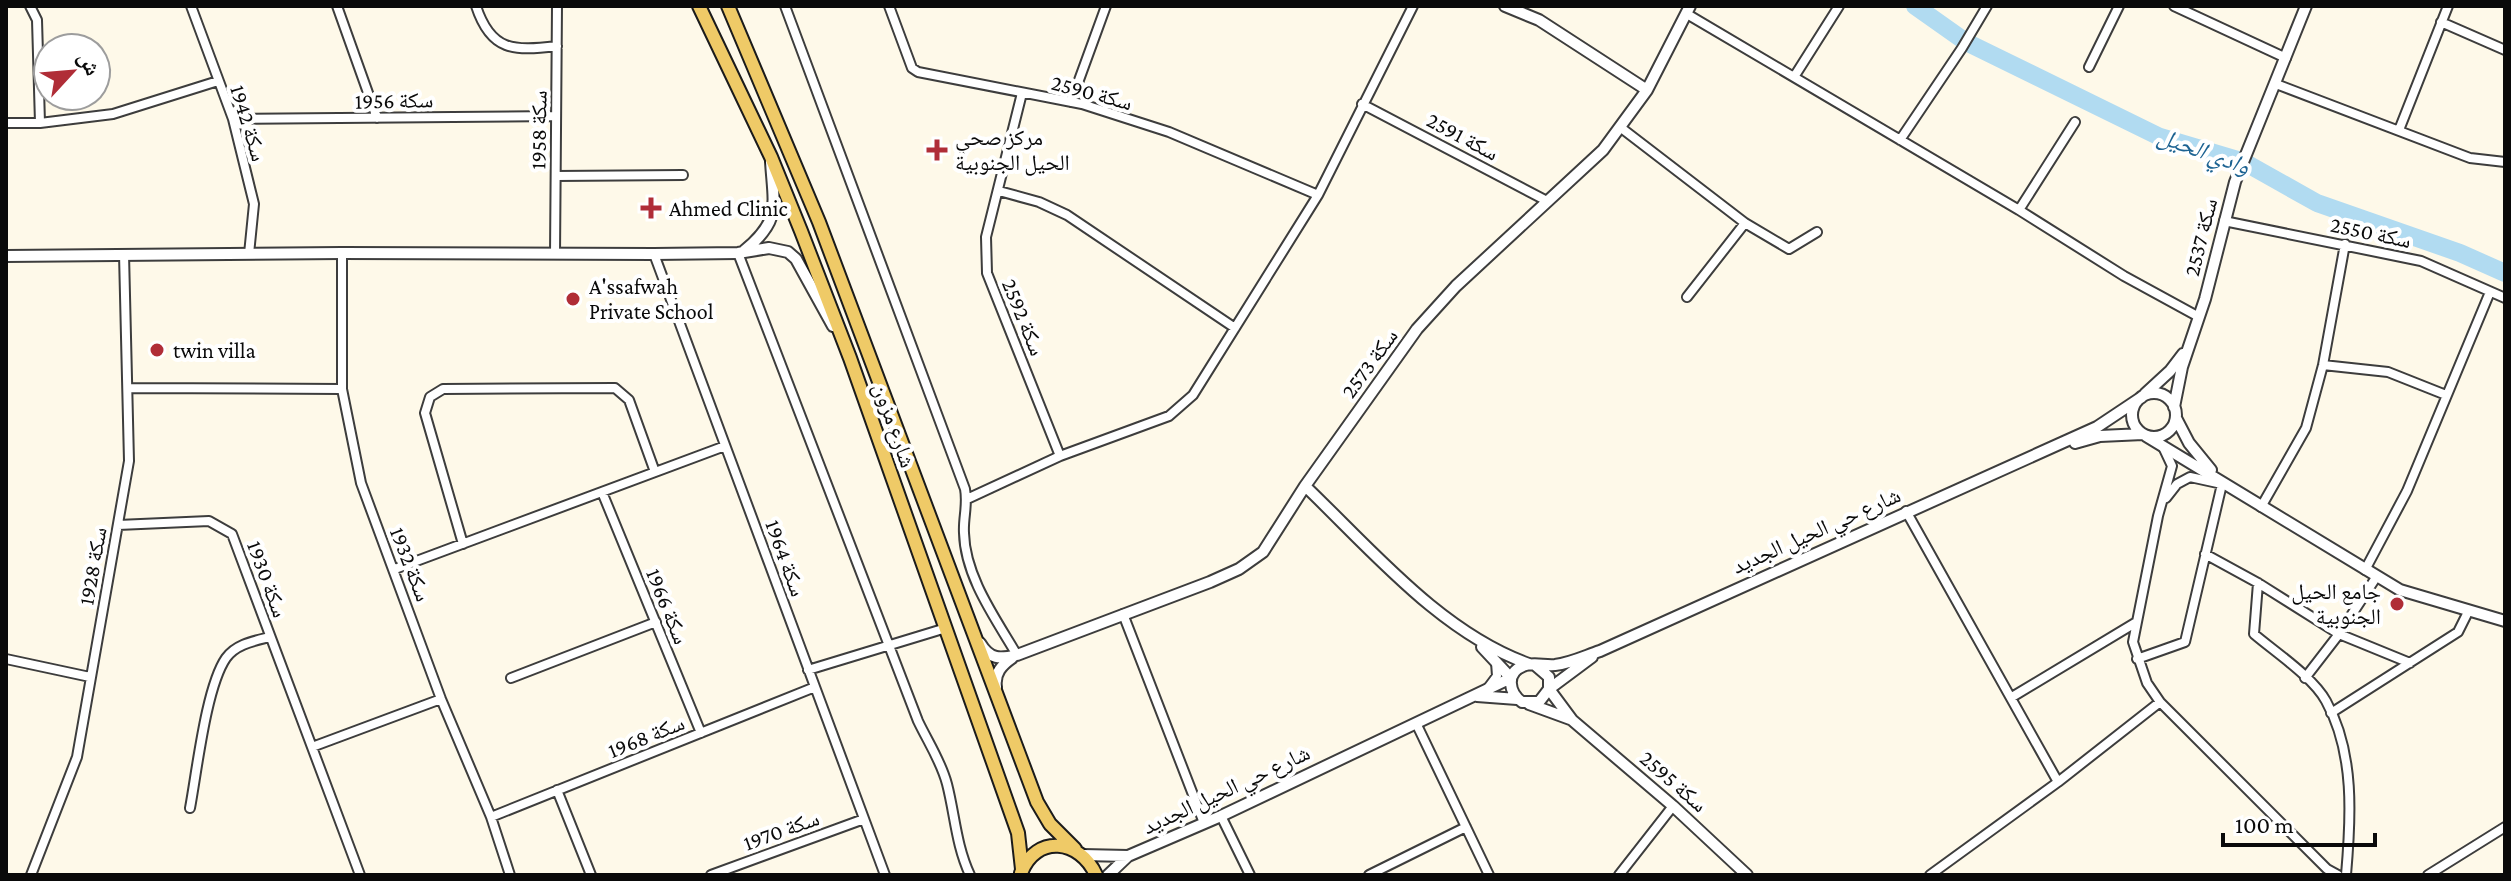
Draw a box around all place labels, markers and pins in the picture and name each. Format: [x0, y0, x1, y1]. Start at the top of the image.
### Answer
place label: مركز صحي الحيل الجنوبية [955, 125, 1070, 176]
marker: مركز صحي الحيل الجنوبية [926, 139, 948, 161]
place label: Ahmed Clinic [669, 196, 788, 221]
marker: Ahmed Clinic [640, 197, 662, 219]
place label: A'ssafwah Private School [589, 274, 714, 324]
marker: A'ssafwah Private School [564, 290, 582, 308]
place label: twin villa [173, 338, 256, 363]
marker: twin villa [148, 341, 166, 359]
place label: جامع الحيل الجنوبية [2291, 579, 2381, 629]
marker: جامع الحيل الجنوبية [2388, 595, 2406, 613]

